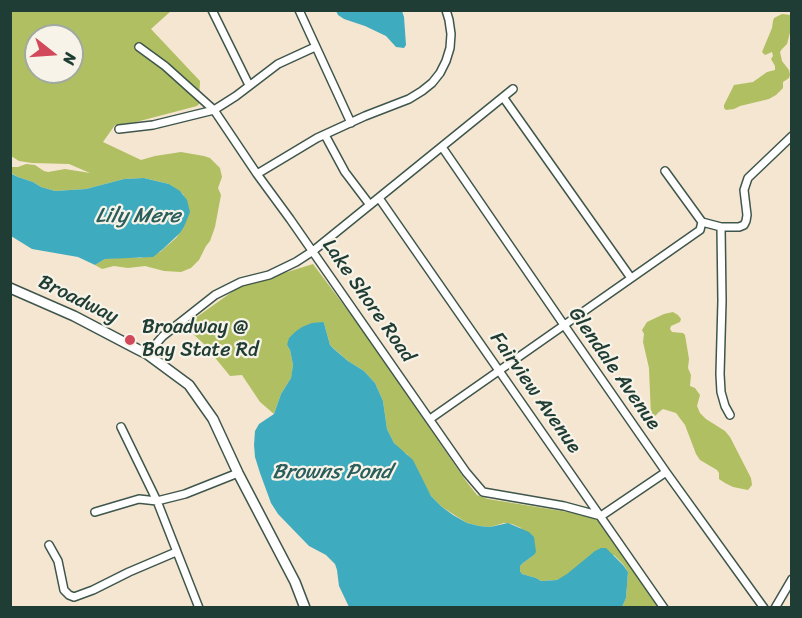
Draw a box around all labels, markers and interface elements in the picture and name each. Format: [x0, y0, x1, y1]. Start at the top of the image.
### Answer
north arrow [24, 24, 84, 84]
text: N [54, 49, 85, 68]
water label: Lily Mere [95, 204, 181, 230]
street label: Lake Shore Road [317, 235, 419, 367]
street label: Broadway [34, 270, 122, 330]
street label: Glendale Avenue [563, 303, 665, 435]
place label: Broadway @ Bay State Rd [142, 316, 258, 363]
street label: Fairview Avenue [484, 328, 586, 458]
marker: Broadway @ Bay State Rd [123, 333, 137, 347]
water label: Browns Pond [272, 460, 392, 486]

